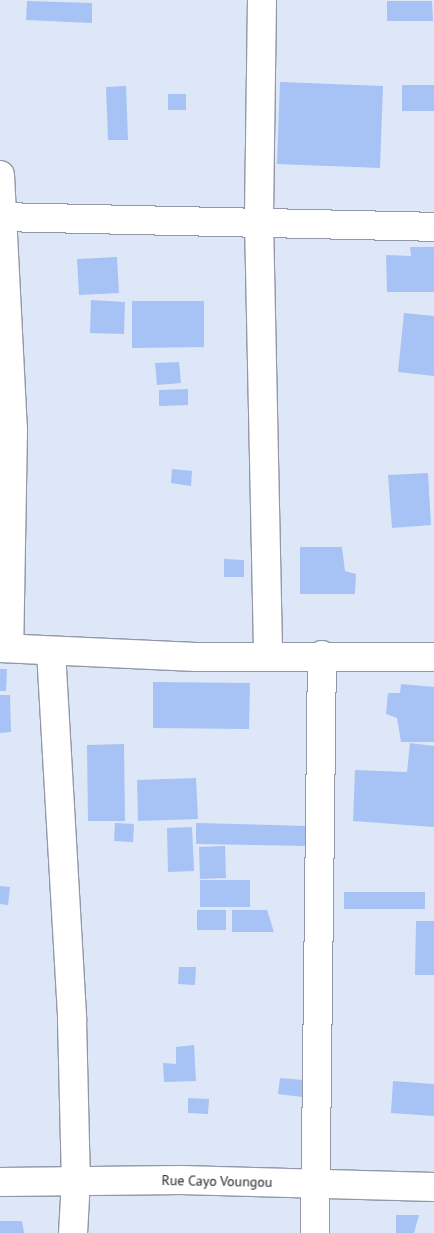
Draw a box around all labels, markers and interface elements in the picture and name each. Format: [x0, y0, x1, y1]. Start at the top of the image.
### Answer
street label: Rue Cayo Voungou [161, 1172, 273, 1190]

